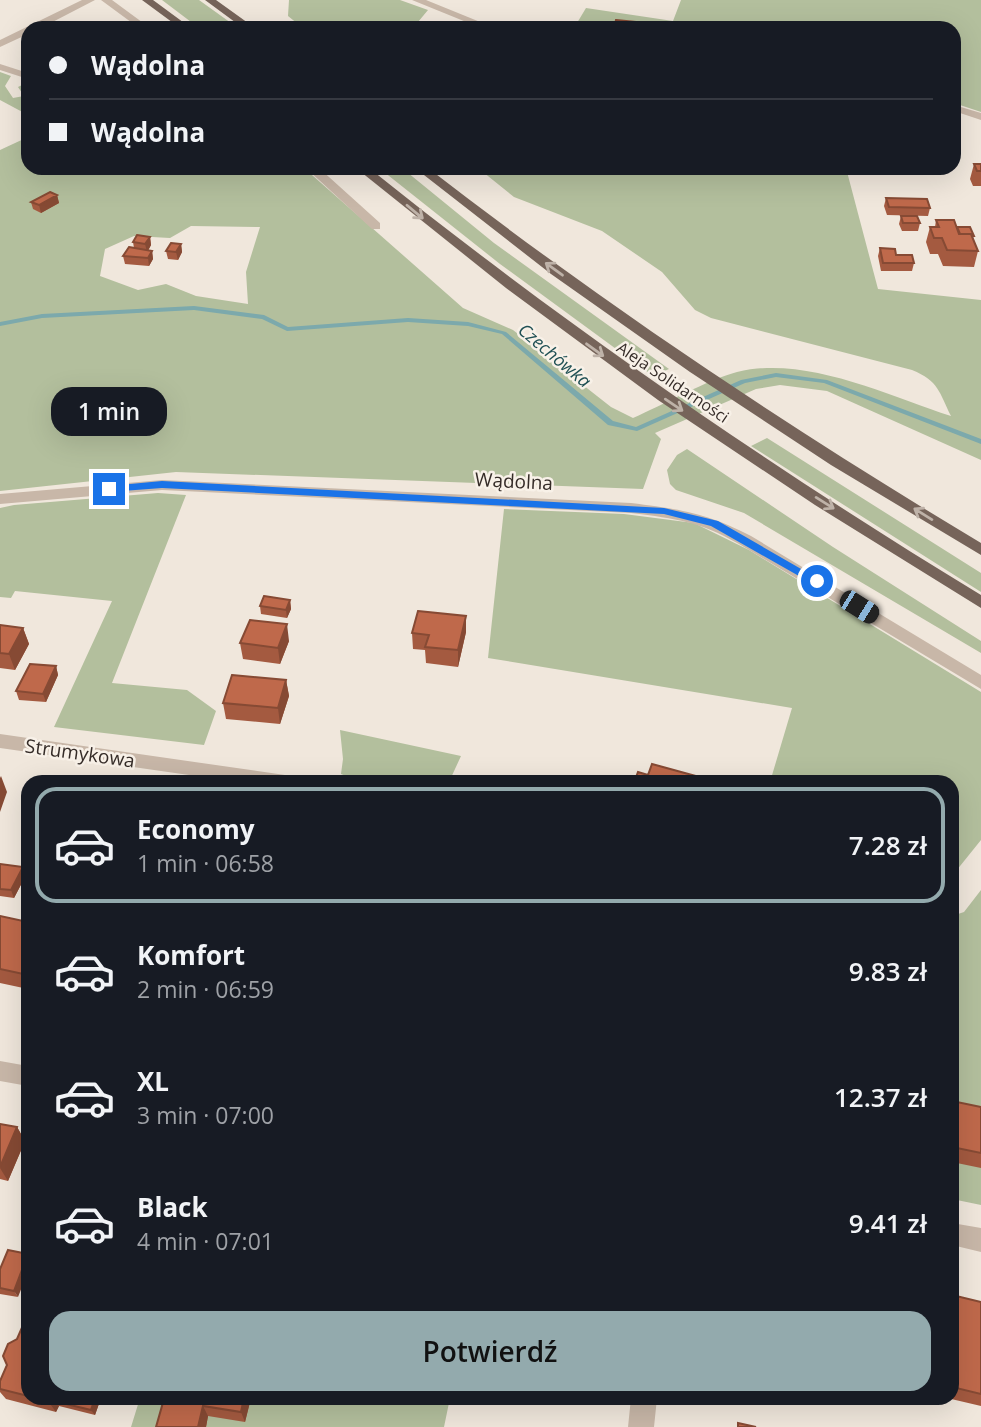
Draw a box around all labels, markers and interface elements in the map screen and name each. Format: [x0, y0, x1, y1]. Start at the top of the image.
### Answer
text: Wądolna [91, 47, 205, 83]
text: Wądolna [91, 114, 205, 150]
one-way arrow [405, 204, 423, 219]
one-way arrow [545, 262, 564, 277]
water label: Czechówka [514, 318, 596, 392]
street label: Aleja Solidarności [613, 336, 733, 428]
one-way arrow [585, 343, 604, 357]
callout: 1 min [51, 388, 167, 436]
text: 1 min [78, 395, 140, 427]
one-way arrow [664, 398, 683, 412]
street label: Wądolna [474, 466, 554, 496]
route end [93, 473, 125, 505]
one-way arrow [814, 497, 834, 511]
one-way arrow [913, 507, 933, 521]
route start [801, 565, 833, 597]
car [836, 587, 883, 627]
street label: Strumykowa [24, 732, 136, 774]
text: Economy [137, 811, 255, 847]
icon: car [53, 814, 116, 877]
text: 7.28 zł [849, 827, 927, 863]
text: 1 min · 06:58 [137, 847, 274, 879]
text: Komfort [137, 937, 245, 973]
icon: car [53, 940, 116, 1003]
text: 9.83 zł [849, 953, 927, 989]
text: 2 min · 06:59 [137, 973, 274, 1005]
text: XL [137, 1063, 169, 1099]
icon: car [53, 1066, 116, 1129]
text: 12.37 zł [834, 1079, 927, 1115]
text: 3 min · 07:00 [137, 1099, 274, 1131]
text: Black [137, 1189, 208, 1225]
icon: car [53, 1192, 116, 1255]
text: 9.41 zł [849, 1205, 927, 1241]
text: 4 min · 07:01 [137, 1225, 274, 1257]
button: Potwierdź [49, 1311, 931, 1391]

